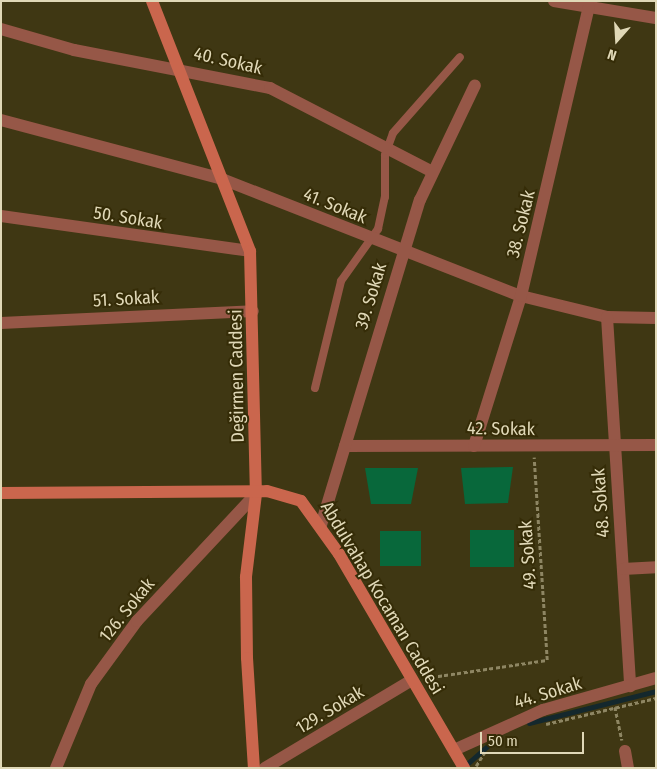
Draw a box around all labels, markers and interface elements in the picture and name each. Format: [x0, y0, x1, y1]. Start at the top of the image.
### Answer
north arrow [592, 15, 642, 65]
street label: 40. Sokak [192, 43, 264, 79]
text: N [605, 45, 619, 64]
street label: 41. Sokak [300, 184, 370, 228]
street label: 38. Sokak [502, 188, 540, 260]
street label: 50. Sokak [92, 202, 164, 234]
street label: 39. Sokak [351, 260, 391, 332]
street label: 51. Sokak [92, 286, 160, 312]
street label: Değirmen Caddesi [225, 309, 249, 443]
street label: 42. Sokak [467, 418, 535, 440]
street label: 48. Sokak [588, 468, 614, 538]
street label: Abdulvahap Kocaman Caddesi [316, 498, 448, 698]
street label: 49. Sokak [515, 520, 541, 590]
street label: 126. Sokak [95, 574, 159, 646]
street label: 44. Sokak [512, 673, 584, 713]
street label: 129. Sokak [292, 681, 368, 739]
scale bar [482, 722, 586, 754]
text: 50 m [488, 732, 518, 750]

